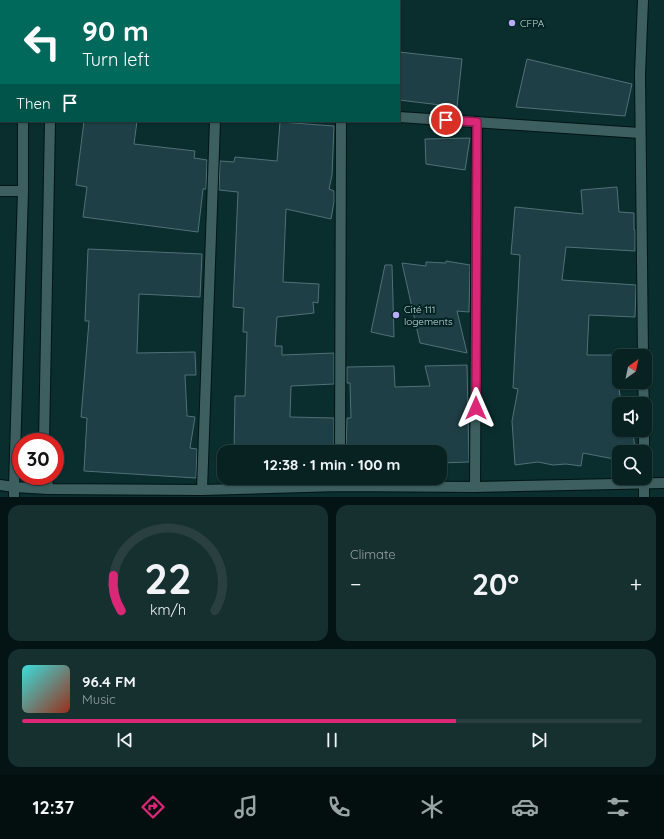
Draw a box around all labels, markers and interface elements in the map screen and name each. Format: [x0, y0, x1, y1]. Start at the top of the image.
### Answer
text: 90 m [82, 13, 149, 48]
icon: left [16, 16, 68, 68]
place label: CFPA [520, 17, 545, 30]
marker: CFPA [507, 18, 517, 28]
text: Turn left [82, 48, 150, 71]
icon: arrive [59, 92, 81, 114]
text: Then [16, 94, 51, 113]
pin [429, 103, 463, 137]
icon: arrive [435, 109, 457, 131]
place label: Cité 111 logements [404, 303, 453, 328]
marker: Cité 111 logements [391, 310, 401, 320]
north arrow [612, 349, 652, 389]
map controls [612, 349, 652, 485]
position arrow [455, 387, 497, 429]
button: sound [612, 397, 652, 437]
speed limit sign: 30 [12, 433, 64, 485]
button: search [612, 445, 652, 485]
text: 12:38 · 1 min · 100 m [264, 455, 400, 474]
text: Climate [350, 546, 396, 562]
text: 22 [144, 552, 192, 604]
text: 20° [472, 565, 519, 603]
text: − [350, 570, 361, 598]
text: + [630, 570, 642, 598]
text: km/h [150, 601, 186, 619]
text: 96.4 FM [82, 672, 136, 691]
text: Music [82, 691, 116, 707]
icon: previous [114, 729, 136, 751]
icon: pause [321, 729, 343, 751]
icon: next [528, 729, 550, 751]
icon: directions [139, 793, 167, 821]
icon: music [232, 793, 260, 821]
icon: phone [325, 793, 353, 821]
icon: climate [418, 793, 446, 821]
icon: car [511, 793, 539, 821]
icon: filters [604, 793, 632, 821]
text: 12:37 [32, 796, 74, 819]

